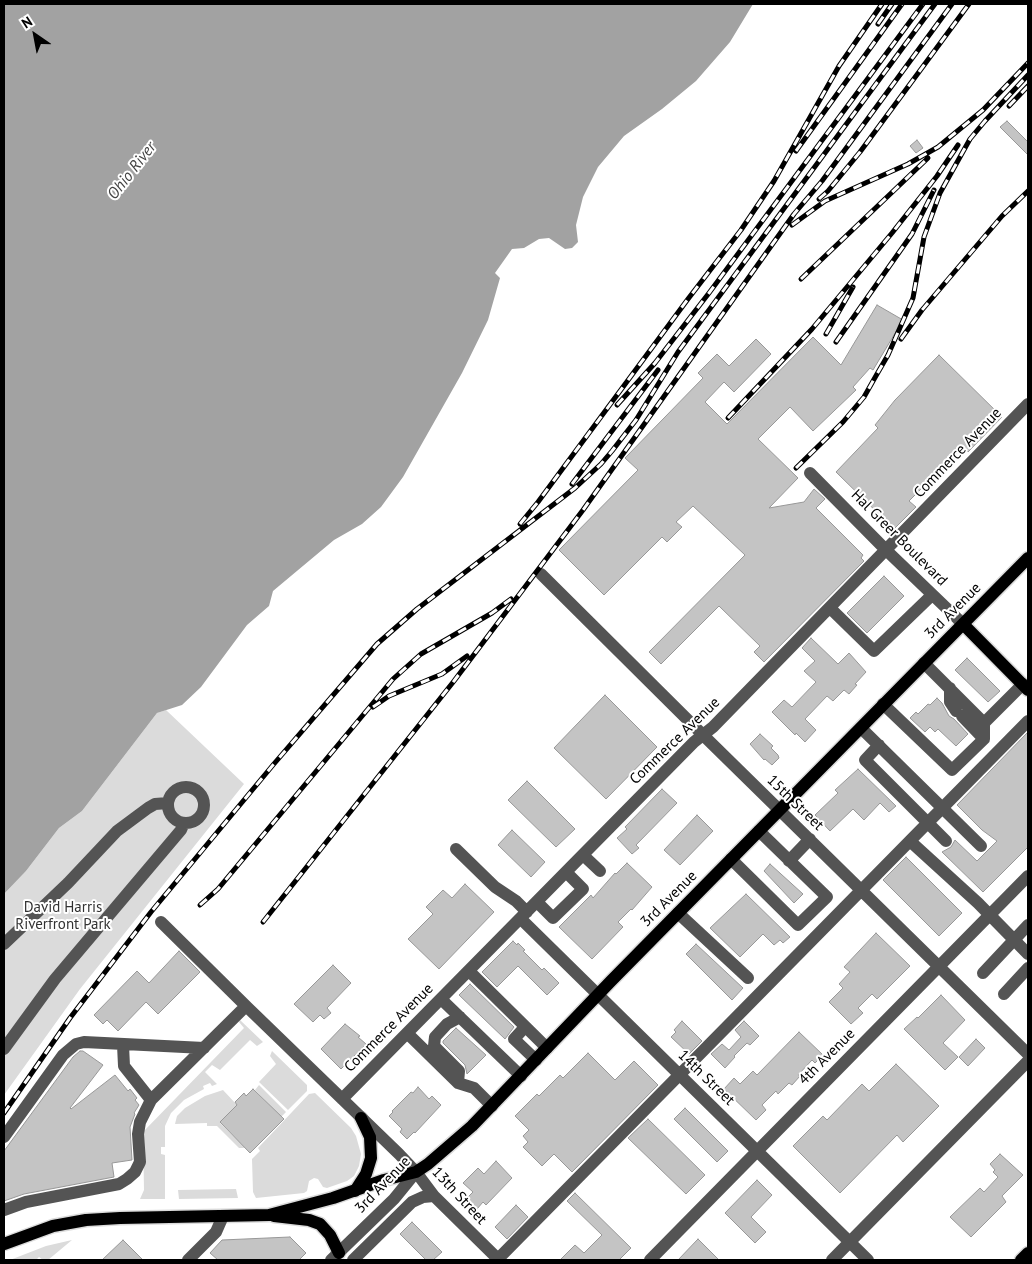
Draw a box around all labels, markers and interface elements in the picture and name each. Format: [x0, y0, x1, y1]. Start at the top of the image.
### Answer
north arrow [10, 10, 60, 60]
text: N [18, 12, 36, 32]
water label: Ohio River [104, 138, 160, 204]
street label: Commerce Avenue [911, 404, 1005, 502]
street label: Hal Greer Boulevard [847, 486, 951, 590]
street label: 3rd Avenue [921, 579, 985, 643]
street label: Commerce Avenue [626, 694, 724, 788]
street label: 15th Street [763, 772, 827, 834]
street label: 3rd Avenue [637, 867, 701, 931]
park label: David Harris Riverfront Park [15, 899, 111, 934]
street label: Commerce Avenue [341, 980, 437, 1076]
street label: 4th Avenue [795, 1025, 859, 1089]
street label: 14th Street [674, 1047, 738, 1109]
street label: 3rd Avenue [351, 1153, 415, 1217]
street label: 13th Street [428, 1164, 490, 1228]

